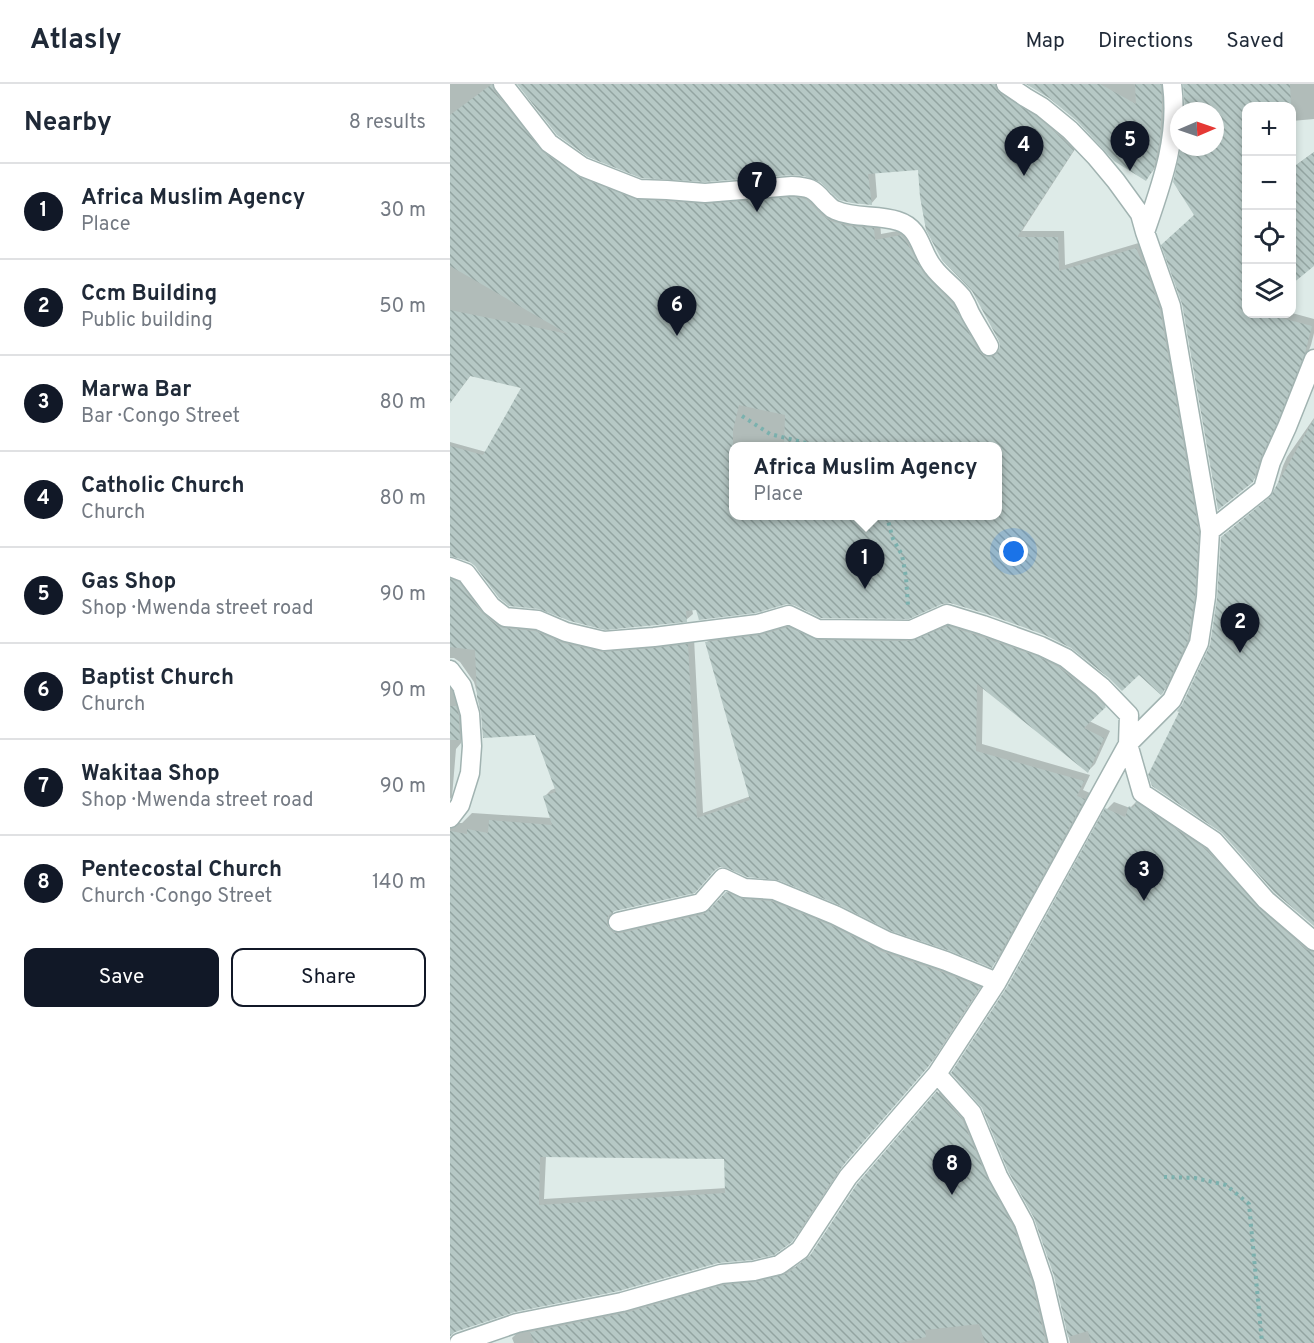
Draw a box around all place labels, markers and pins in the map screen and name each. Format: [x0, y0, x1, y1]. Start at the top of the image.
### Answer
pin: 5 [1110, 122, 1150, 171]
pin: 4 [1004, 126, 1044, 176]
pin: 7 [738, 162, 776, 212]
pin: 6 [658, 286, 696, 336]
pin: 1 [846, 540, 884, 589]
pin: 2 [1220, 604, 1260, 653]
pin: 3 [1124, 852, 1164, 901]
pin: 8 [932, 1146, 972, 1195]

